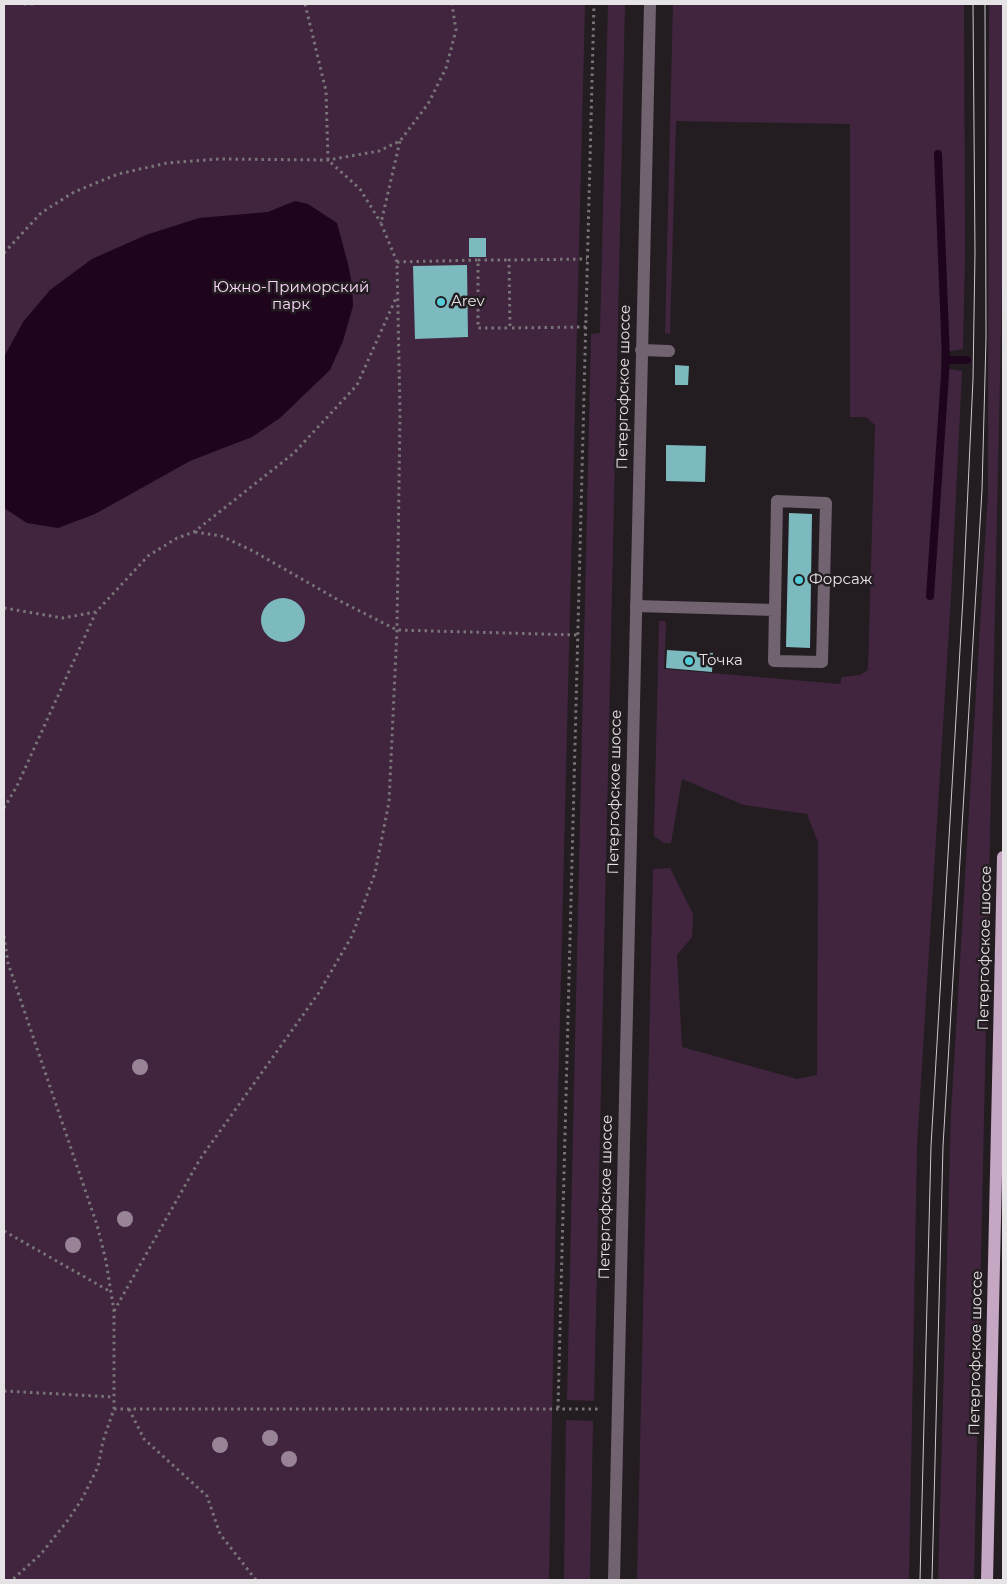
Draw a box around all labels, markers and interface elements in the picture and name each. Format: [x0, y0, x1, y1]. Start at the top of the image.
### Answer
park label: Южно-Приморский парк [213, 279, 369, 314]
place label: Arev [451, 293, 485, 311]
marker: Arev [435, 296, 447, 308]
street label: Петергофское шоссе [614, 305, 634, 469]
place label: Форсаж [809, 571, 872, 589]
marker: Форсаж [793, 574, 805, 586]
place label: Точка [699, 652, 743, 670]
marker: Точка [683, 655, 695, 667]
street label: Петергофское шоссе [605, 710, 625, 874]
street label: Петергофское шоссе [975, 866, 995, 1030]
street label: Петергофское шоссе [596, 1115, 616, 1279]
street label: Петергофское шоссе [966, 1271, 986, 1435]

